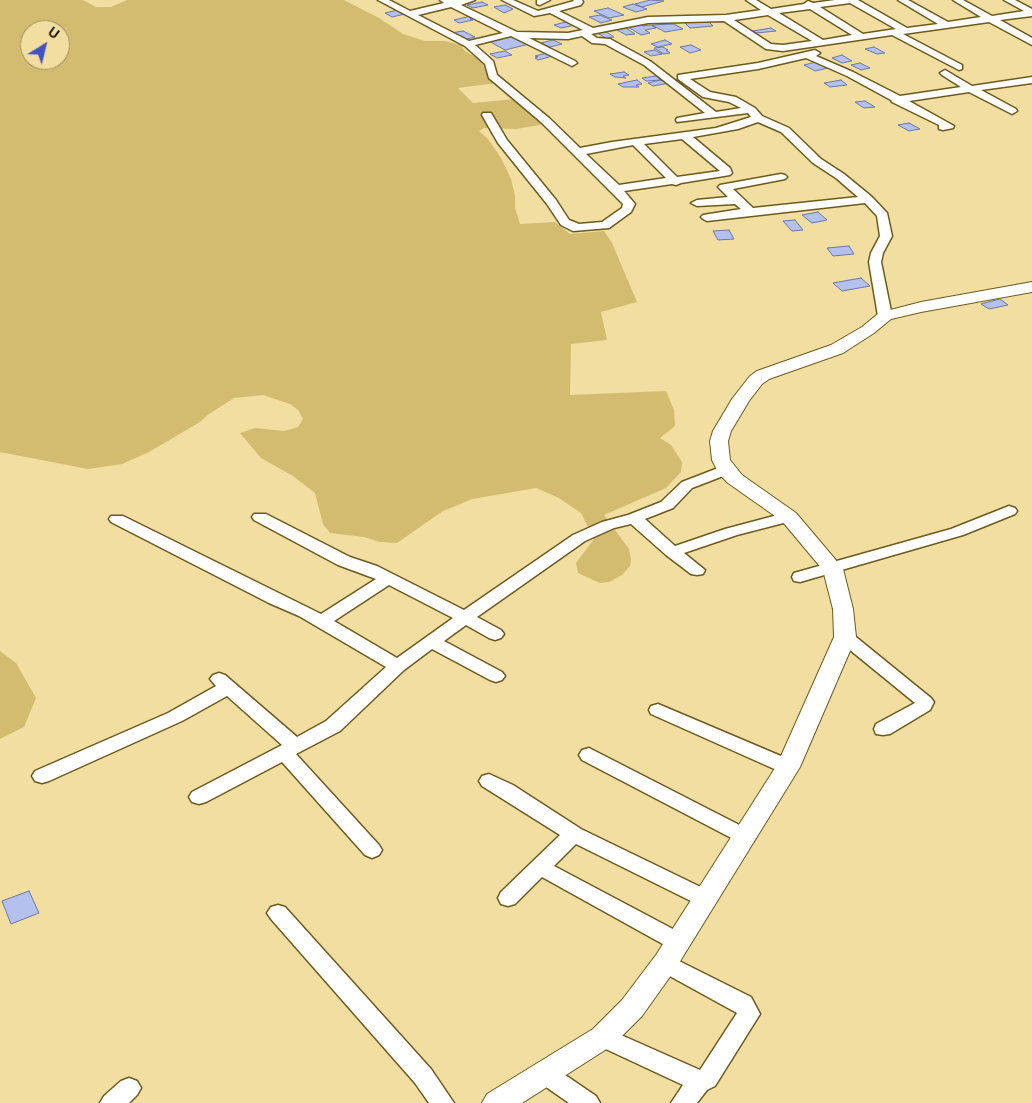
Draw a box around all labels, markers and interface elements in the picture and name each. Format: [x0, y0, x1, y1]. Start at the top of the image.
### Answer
north arrow [20, 20, 70, 70]
text: U [45, 23, 63, 43]

